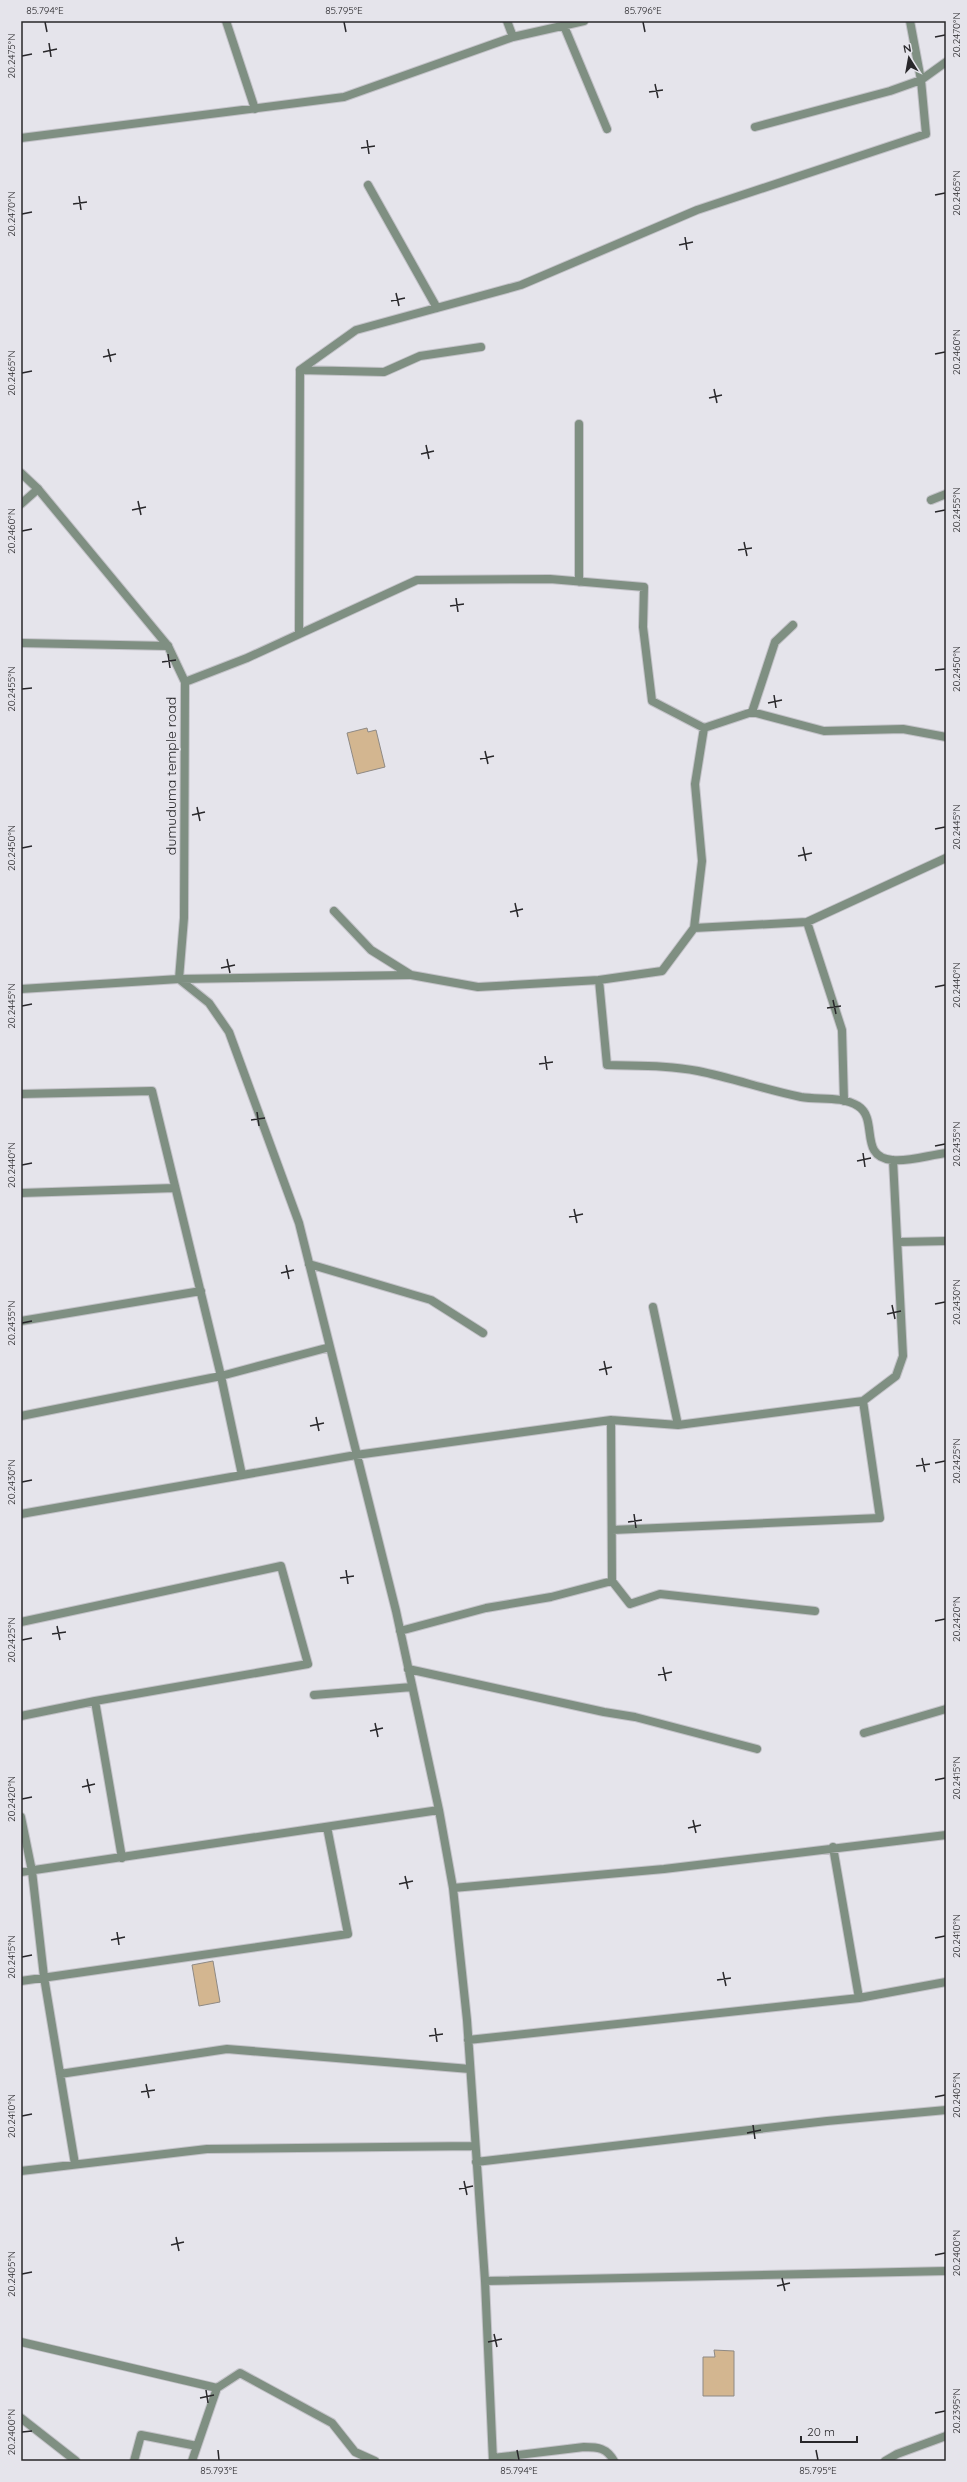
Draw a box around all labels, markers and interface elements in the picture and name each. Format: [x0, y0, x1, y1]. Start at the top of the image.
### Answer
text: 85.794°E [26, 4, 64, 17]
text: 85.795°E [325, 4, 363, 17]
text: 85.796°E [624, 4, 662, 17]
text: 20.2470°N [950, 12, 963, 58]
text: 20.2475°N [5, 34, 18, 78]
north arrow [889, 38, 929, 78]
text: N [902, 41, 912, 56]
text: 20.2465°N [950, 170, 963, 216]
text: 20.2470°N [5, 191, 18, 237]
text: 20.2460°N [950, 329, 963, 375]
text: 20.2465°N [5, 350, 18, 396]
text: 20.2455°N [950, 487, 963, 533]
text: 20.2460°N [5, 508, 18, 554]
text: 20.2450°N [950, 646, 963, 692]
text: 20.2455°N [5, 666, 18, 712]
street label: dumuduma temple road [162, 697, 180, 855]
text: 20.2445°N [950, 804, 963, 850]
text: 20.2450°N [5, 825, 18, 871]
text: 20.2440°N [950, 962, 963, 1008]
text: 20.2445°N [5, 983, 18, 1029]
text: 20.2435°N [950, 1121, 963, 1167]
text: 20.2440°N [5, 1142, 18, 1188]
text: 20.2430°N [950, 1279, 963, 1325]
text: 20.2435°N [5, 1300, 18, 1346]
text: 20.2425°N [950, 1438, 963, 1484]
text: 20.2430°N [5, 1459, 18, 1505]
text: 20.2420°N [950, 1596, 963, 1642]
text: 20.2425°N [5, 1617, 18, 1663]
text: 20.2415°N [950, 1756, 963, 1800]
text: 20.2420°N [5, 1776, 18, 1822]
text: 20.2410°N [950, 1914, 963, 1958]
text: 20.2415°N [5, 1935, 18, 1979]
text: 20.2405°N [950, 2072, 963, 2118]
text: 20.2410°N [5, 2094, 18, 2138]
text: 20.2400°N [950, 2230, 963, 2276]
text: 20.2405°N [5, 2251, 18, 2297]
text: 20.2395°N [950, 2388, 963, 2434]
text: 20.2400°N [5, 2409, 18, 2455]
scale bar [801, 2418, 857, 2444]
text: 20 m [807, 2424, 835, 2439]
text: 85.793°E [200, 2464, 238, 2477]
text: 85.794°E [500, 2464, 538, 2477]
text: 85.795°E [799, 2464, 837, 2477]

